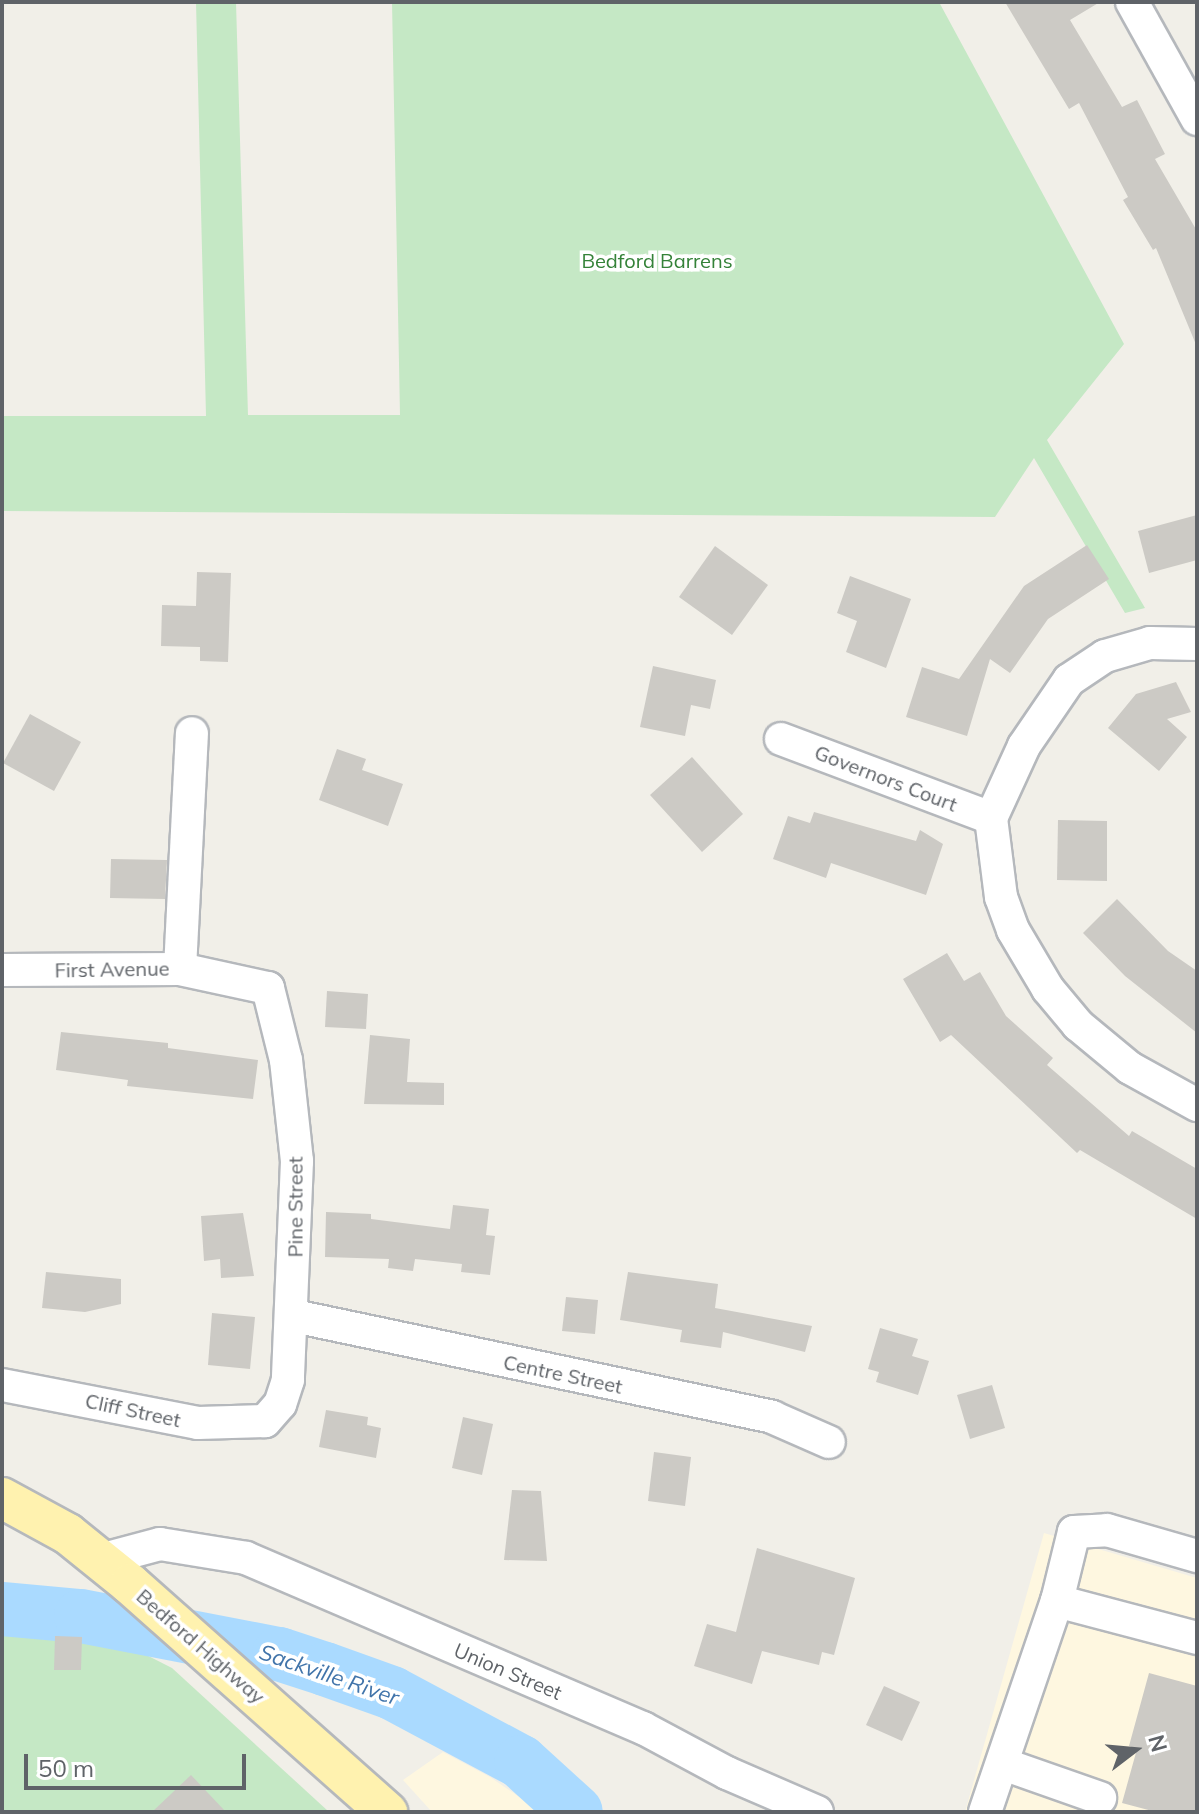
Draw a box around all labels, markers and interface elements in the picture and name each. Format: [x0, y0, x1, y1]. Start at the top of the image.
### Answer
park label: Bedford Barrens [581, 248, 733, 272]
street label: Governors Court [811, 740, 961, 816]
street label: First Avenue [54, 956, 170, 982]
street label: Pine Street [283, 1157, 307, 1257]
street label: Centre Street [501, 1350, 625, 1398]
street label: Cliff Street [83, 1388, 183, 1432]
street label: Bedford Highway [132, 1584, 270, 1708]
street label: Union Street [450, 1638, 566, 1704]
water label: Sackville River [256, 1639, 402, 1711]
north arrow [1095, 1710, 1175, 1790]
text: N [1142, 1732, 1174, 1755]
scale bar [28, 1738, 250, 1788]
text: 50 m [38, 1753, 94, 1783]

